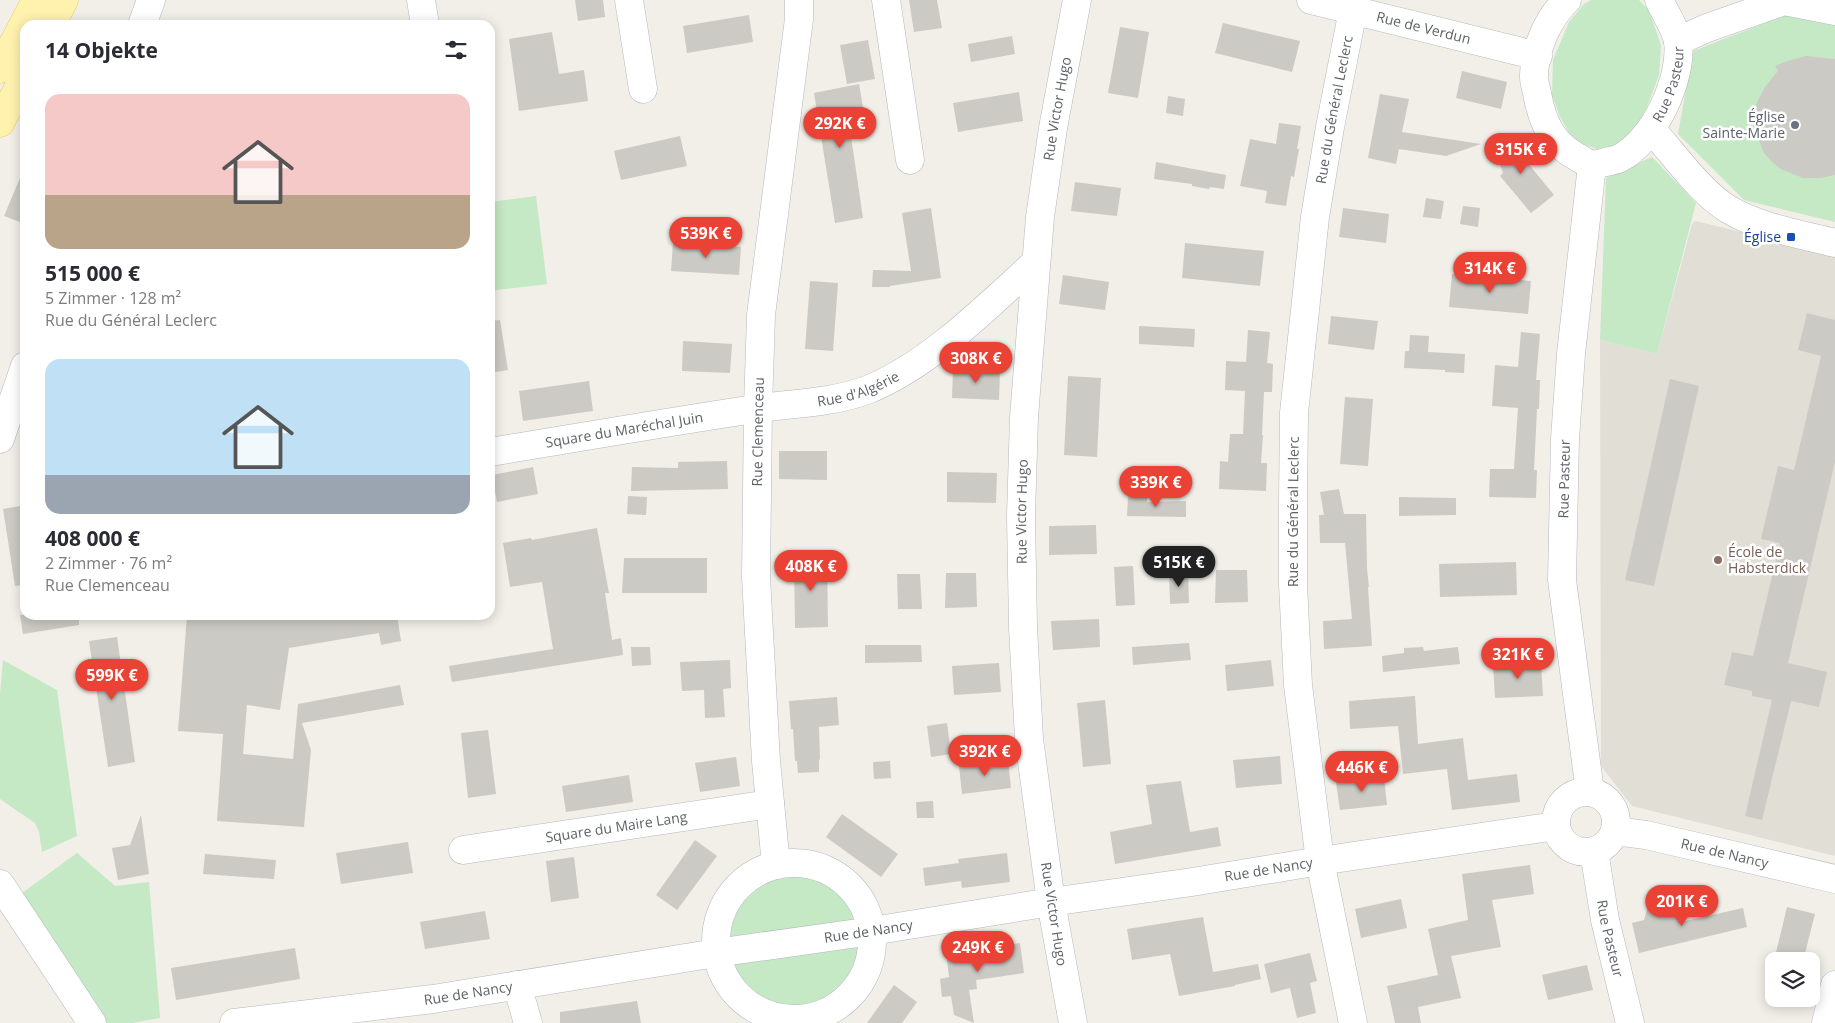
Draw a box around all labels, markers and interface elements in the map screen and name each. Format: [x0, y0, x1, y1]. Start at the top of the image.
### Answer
street label: Rue de Verdun [1375, 7, 1473, 48]
street label: Rue du Général Leclerc [1311, 33, 1357, 185]
text: 14 Objekte [45, 36, 158, 64]
icon: filters [442, 36, 470, 64]
street label: Rue Pasteur [1647, 46, 1688, 125]
street label: Rue Victor Hugo [1038, 55, 1075, 162]
pin: 292K € [799, 106, 881, 149]
place label: Église Sainte-Marie [1703, 107, 1785, 142]
text: 292K € [814, 112, 866, 134]
marker: Église Sainte-Marie [1789, 119, 1801, 131]
icon: home [213, 127, 303, 217]
pin: 315K € [1480, 132, 1562, 175]
text: 315K € [1495, 138, 1547, 160]
pin: 539K € [665, 216, 747, 259]
text: 539K € [680, 222, 732, 244]
place label: Église [1744, 227, 1781, 246]
marker: Église [1785, 231, 1797, 243]
pin: 314K € [1449, 252, 1531, 294]
text: 314K € [1464, 257, 1516, 279]
text: 515 000 € [45, 259, 140, 287]
text: 5 Zimmer · 128 m² [45, 287, 181, 309]
text: Rue du Général Leclerc [45, 309, 217, 331]
pin: 308K € [935, 342, 1017, 384]
text: 308K € [950, 347, 1002, 369]
street label: Rue d'Algérie [816, 366, 902, 410]
street label: Rue Clemenceau [747, 377, 768, 487]
icon: home [213, 392, 303, 482]
street label: Square du Maréchal Juin [544, 407, 704, 452]
street label: Rue du Général Leclerc [1283, 436, 1303, 587]
street label: Rue Pasteur [1553, 439, 1574, 518]
street label: Rue Victor Hugo [1011, 459, 1032, 564]
pin: 339K € [1115, 466, 1197, 508]
text: 339K € [1130, 471, 1182, 493]
text: 408 000 € [45, 524, 140, 552]
place label: École de Habsterdick [1728, 542, 1807, 577]
pin: 515K € [1138, 546, 1220, 588]
pin: 408K € [770, 550, 852, 592]
text: 515K € [1153, 551, 1205, 573]
text: 2 Zimmer · 76 m² [45, 552, 172, 574]
marker: École de Habsterdick [1712, 554, 1724, 566]
text: 408K € [785, 555, 837, 577]
text: Rue Clemenceau [45, 574, 170, 596]
pin: 321K € [1477, 638, 1559, 680]
text: 321K € [1492, 643, 1544, 665]
pin: 599K € [71, 658, 153, 701]
text: 599K € [86, 664, 138, 686]
pin: 392K € [944, 734, 1026, 777]
text: 392K € [959, 740, 1011, 762]
pin: 446K € [1321, 750, 1403, 793]
text: 446K € [1336, 756, 1388, 778]
street label: Square du Maire Lang [544, 806, 689, 847]
street label: Rue de Nancy [1679, 833, 1771, 872]
street label: Rue de Nancy [1223, 852, 1315, 886]
street label: Rue Victor Hugo [1037, 861, 1072, 967]
pin: 201K € [1641, 884, 1723, 927]
text: 201K € [1656, 890, 1708, 912]
street label: Rue Pasteur [1593, 898, 1629, 979]
street label: Rue de Nancy [823, 914, 915, 947]
pin: 249K € [937, 930, 1019, 973]
text: 249K € [952, 936, 1004, 958]
map controls [1765, 952, 1820, 1007]
button: layers [1765, 952, 1820, 1007]
street label: Rue de Nancy [423, 976, 515, 1009]

